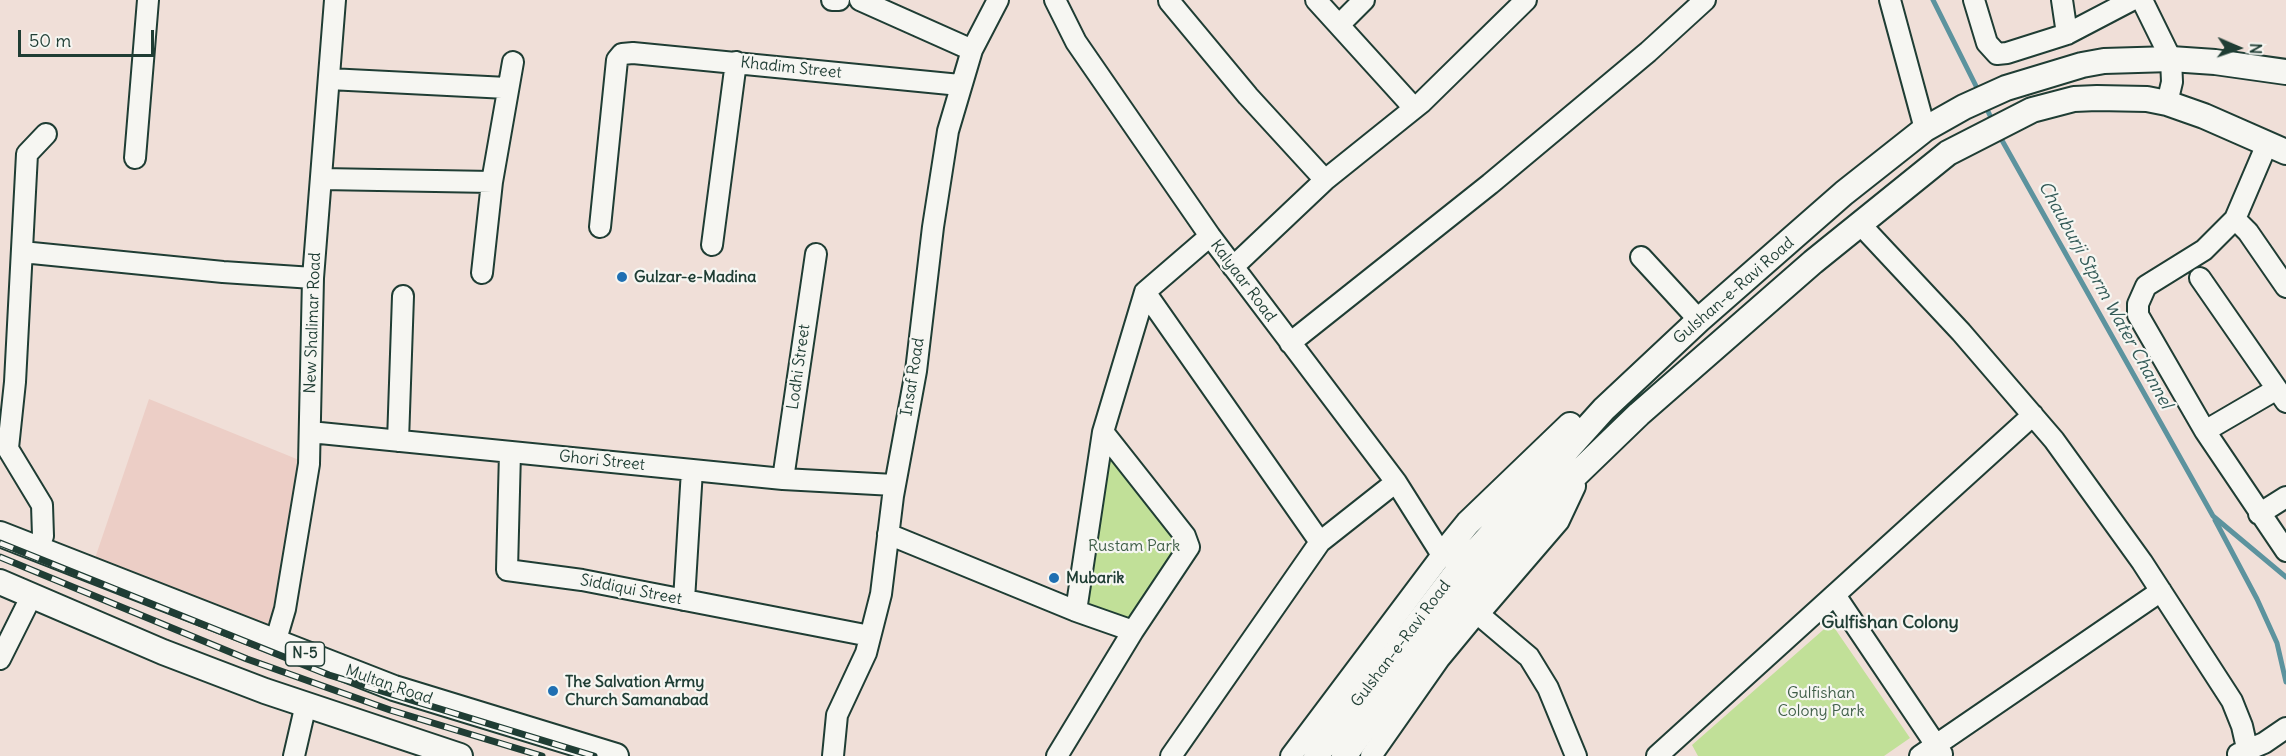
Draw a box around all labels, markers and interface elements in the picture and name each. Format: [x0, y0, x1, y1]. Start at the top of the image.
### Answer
scale bar [21, 18, 158, 56]
north arrow [2208, 18, 2268, 78]
text: 50 m [29, 29, 71, 52]
text: N [2246, 43, 2266, 55]
street label: Khadim Street [739, 53, 843, 83]
water label: Chauburji Stprm Water Channel [2033, 177, 2177, 413]
street label: Gulshan-e-Ravi Road [1670, 233, 1798, 349]
street label: Kalyaar Road [1206, 236, 1280, 326]
street label: New Shalimar Road [301, 252, 325, 394]
place label: Gulzar-e-Madina [634, 267, 756, 287]
marker: Gulzar-e-Madina [615, 270, 629, 284]
street label: Lodhi Street [783, 323, 815, 411]
street label: Insaf Road [897, 336, 929, 418]
street label: Ghori Street [558, 447, 646, 475]
park label: Rustam Park [1088, 536, 1180, 556]
place label: Mubarik [1066, 568, 1124, 588]
street label: Siddiqui Street [579, 571, 683, 609]
marker: Mubarik [1047, 571, 1061, 585]
street label: Gulshan-e-Ravi Road [1347, 577, 1455, 711]
district label: Gulfishan Colony [1821, 612, 1959, 634]
road number: N-5 [286, 642, 324, 666]
street label: Multan Road [343, 661, 435, 709]
place label: The Salvation Army Church Samanabad [565, 672, 709, 710]
park label: Gulfishan Colony Park [1777, 683, 1865, 721]
marker: The Salvation Army Church Samanabad [546, 684, 560, 698]

